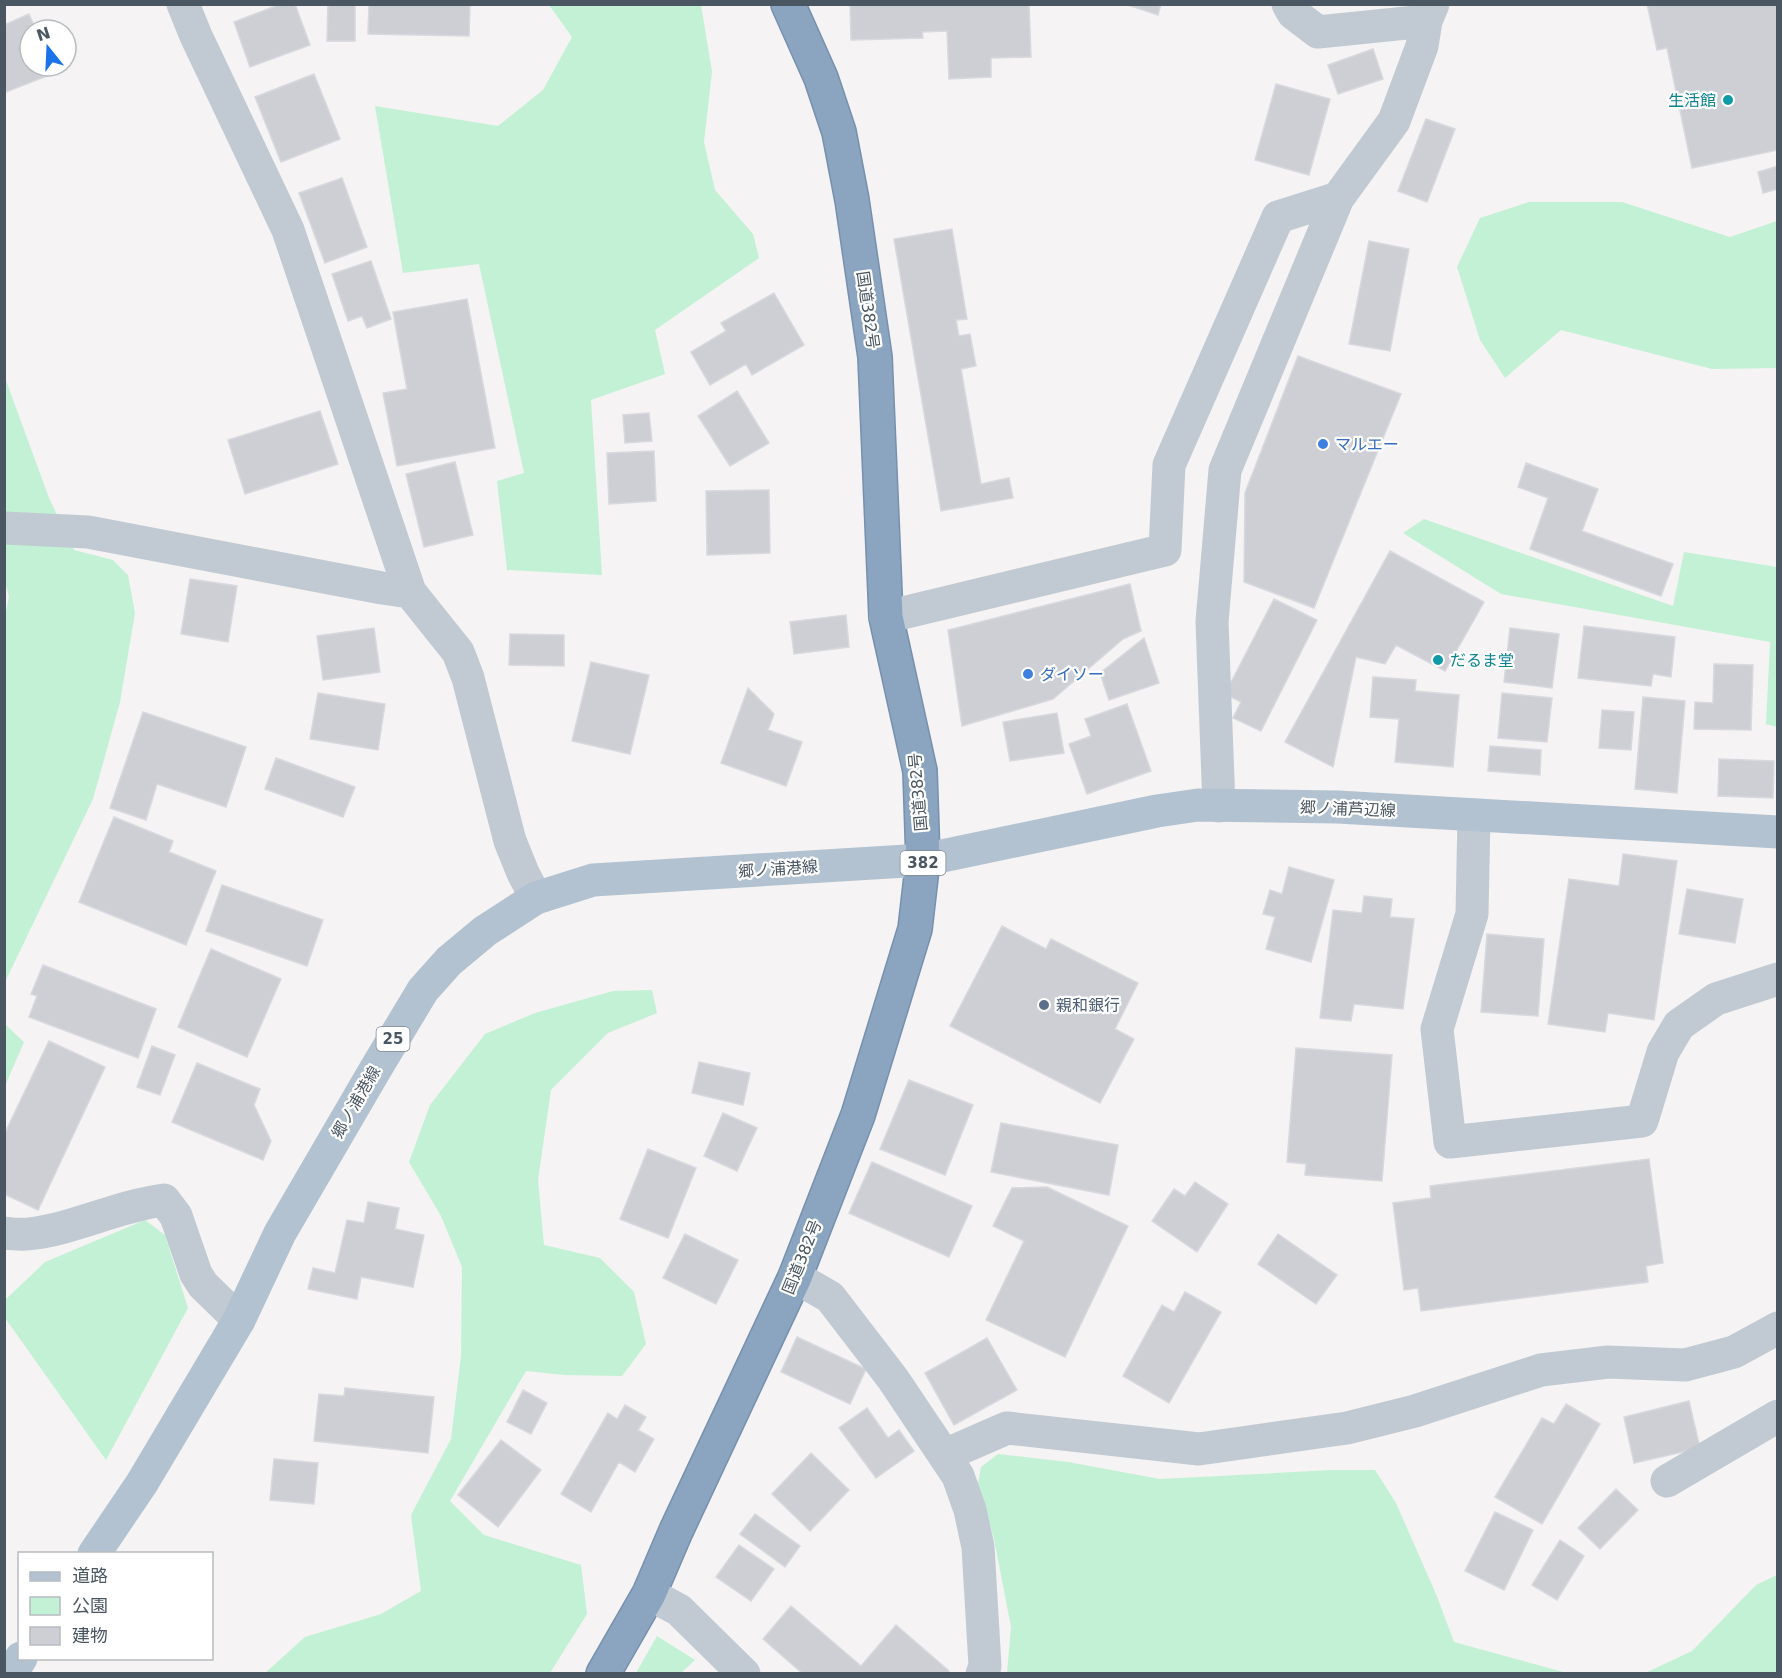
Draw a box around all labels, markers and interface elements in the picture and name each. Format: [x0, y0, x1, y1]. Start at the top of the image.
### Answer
north arrow [18, 18, 78, 78]
text: N [34, 23, 53, 45]
place label: 生活館 [1668, 91, 1716, 110]
marker: 生活館 [1721, 93, 1735, 107]
street label: 国道382号 [853, 270, 883, 350]
place label: マルエー [1335, 435, 1399, 454]
marker: マルエー [1316, 437, 1330, 451]
place label: だるま堂 [1450, 651, 1514, 670]
marker: だるま堂 [1431, 653, 1445, 667]
place label: ダイソー [1040, 665, 1104, 684]
marker: ダイソー [1021, 667, 1035, 681]
street label: 国道382号 [905, 752, 931, 832]
street label: 郷ノ浦芦辺線 [1300, 798, 1396, 820]
road number: 382 [900, 851, 946, 875]
street label: 郷ノ浦港線 [737, 857, 819, 881]
place label: 親和銀行 [1056, 996, 1120, 1015]
marker: 親和銀行 [1037, 998, 1051, 1012]
road number: 25 [376, 1027, 410, 1051]
street label: 郷ノ浦港線 [328, 1063, 384, 1141]
street label: 国道382号 [778, 1217, 826, 1297]
legend [18, 1552, 213, 1660]
text: 道路 [72, 1565, 108, 1586]
text: 公園 [72, 1595, 108, 1616]
text: 建物 [72, 1625, 108, 1646]

